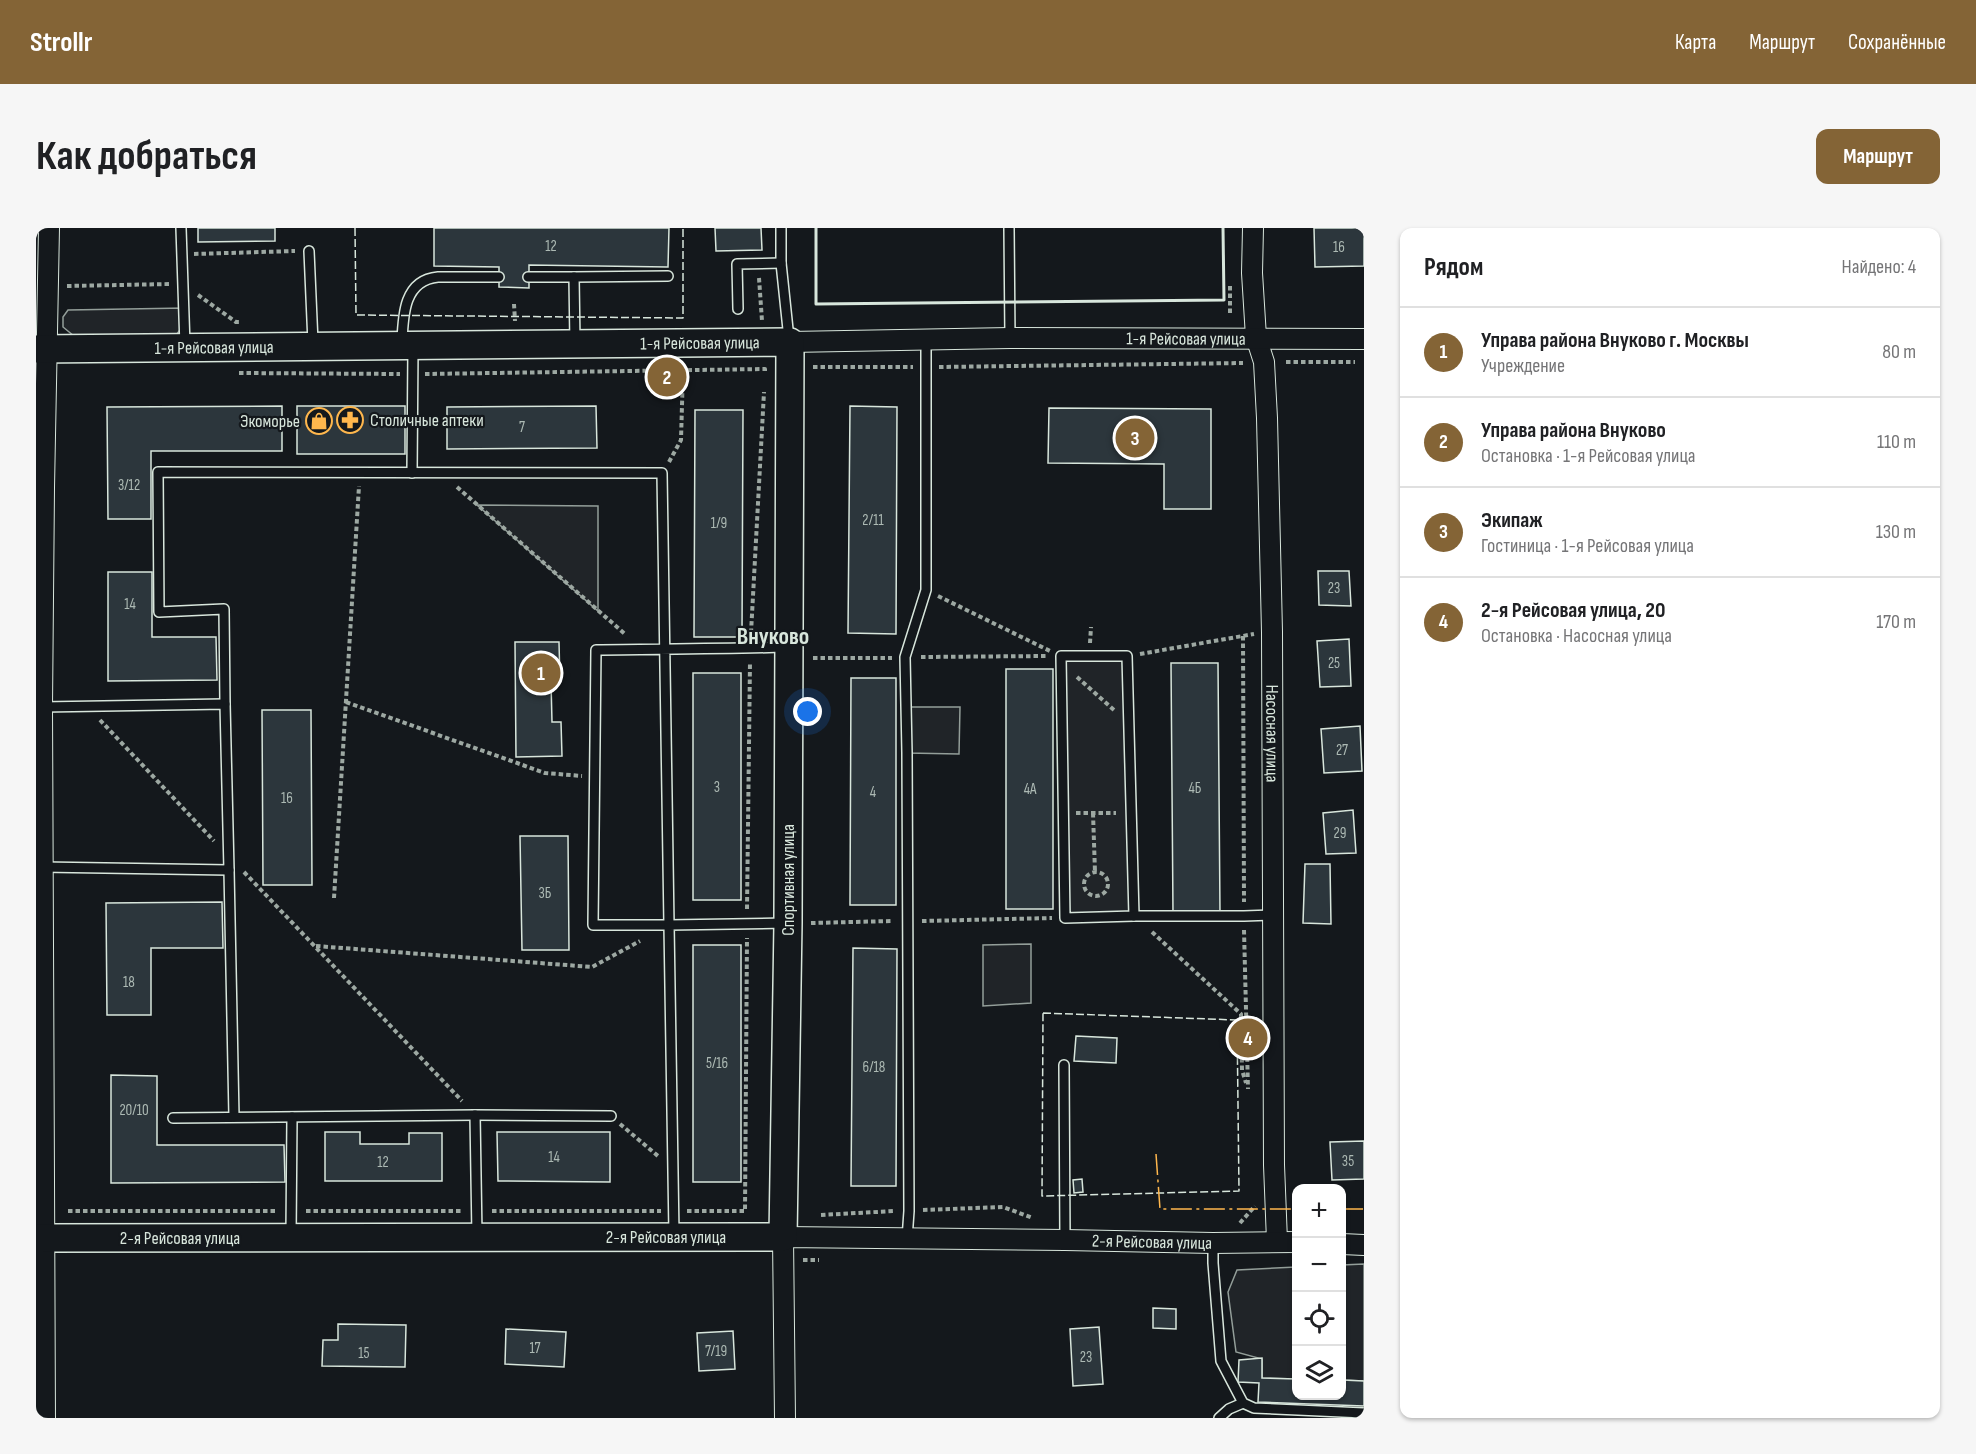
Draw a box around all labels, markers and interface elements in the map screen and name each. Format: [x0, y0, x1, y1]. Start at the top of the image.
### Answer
text: Strollr [30, 26, 92, 59]
text: Карта [1675, 30, 1716, 55]
text: Маршрут [1749, 30, 1815, 55]
text: Сохранённые [1848, 30, 1946, 55]
button: Маршрут [1816, 129, 1940, 184]
text: Как добраться [36, 131, 257, 182]
house number: 12 [545, 237, 557, 256]
house number: 16 [1333, 238, 1345, 257]
text: Рядом [1424, 252, 1483, 283]
text: Найдено: 4 [1842, 255, 1916, 279]
text: Управа района Внуково г. Москвы [1481, 327, 1749, 354]
street label: 1-я Рейсовая улица [1126, 328, 1246, 350]
street label: 1-я Рейсовая улица [640, 332, 760, 354]
street label: 1-я Рейсовая улица [154, 337, 274, 359]
text: 1 [1440, 340, 1447, 364]
text: 80 m [1882, 340, 1916, 364]
pin: 2 [648, 354, 686, 400]
text: Учреждение [1481, 354, 1565, 378]
pharmacy icon: Столичные аптеки [335, 405, 365, 435]
shop icon: Экоморье [304, 406, 334, 436]
place label: Столичные аптеки [370, 410, 484, 431]
place label: Экоморье [240, 411, 300, 432]
pin: 3 [1116, 416, 1154, 460]
text: Управа района Внуково [1481, 417, 1666, 444]
house number: 7 [519, 418, 525, 437]
text: 2 [1439, 430, 1448, 454]
text: 110 m [1877, 430, 1916, 454]
text: Остановка · 1-я Рейсовая улица [1481, 444, 1696, 468]
house number: 3/12 [118, 476, 140, 495]
text: Экипаж [1481, 507, 1543, 534]
house number: 2/11 [862, 511, 884, 530]
house number: 1/9 [711, 514, 727, 533]
text: 3 [1439, 520, 1448, 544]
text: 130 m [1876, 520, 1916, 544]
text: Гостиница · 1-я Рейсовая улица [1481, 534, 1694, 558]
house number: 23 [1328, 579, 1340, 598]
house number: 14 [124, 595, 136, 614]
text: 2-я Рейсовая улица, 20 [1481, 597, 1665, 624]
text: 4 [1439, 610, 1448, 634]
text: 170 m [1876, 610, 1916, 634]
district label: Внуково [737, 622, 809, 651]
text: Остановка · Насосная улица [1481, 624, 1672, 648]
pin: 1 [522, 650, 560, 696]
house number: 25 [1328, 654, 1340, 673]
street label: Насосная улица [1261, 684, 1283, 783]
your location [793, 697, 822, 726]
house number: 27 [1336, 741, 1348, 760]
house number: 3 [714, 778, 720, 797]
house number: 4Б [1189, 779, 1202, 798]
house number: 4А [1024, 780, 1037, 799]
house number: 4 [870, 783, 876, 802]
house number: 16 [281, 789, 293, 808]
street label: Спортивная улица [778, 824, 799, 936]
house number: 29 [1334, 824, 1346, 843]
house number: 3Б [539, 884, 552, 903]
house number: 18 [123, 973, 135, 992]
pin: 4 [1228, 1016, 1268, 1060]
house number: 5/16 [706, 1054, 728, 1073]
house number: 6/18 [863, 1058, 885, 1077]
house number: 20/10 [119, 1101, 149, 1120]
house number: 14 [548, 1148, 560, 1167]
house number: 35 [1342, 1152, 1354, 1171]
house number: 12 [377, 1153, 389, 1172]
map controls [1292, 1184, 1346, 1400]
button: + [1292, 1184, 1346, 1238]
street label: 2-я Рейсовая улица [606, 1227, 726, 1248]
street label: 2-я Рейсовая улица [120, 1228, 240, 1249]
street label: 2-я Рейсовая улица [1092, 1231, 1212, 1254]
button: − [1292, 1238, 1346, 1292]
button: locate [1292, 1292, 1346, 1346]
house number: 17 [529, 1339, 541, 1358]
house number: 7/19 [705, 1342, 727, 1361]
house number: 15 [358, 1344, 370, 1363]
button: layers [1292, 1346, 1346, 1400]
house number: 23 [1080, 1348, 1092, 1367]

